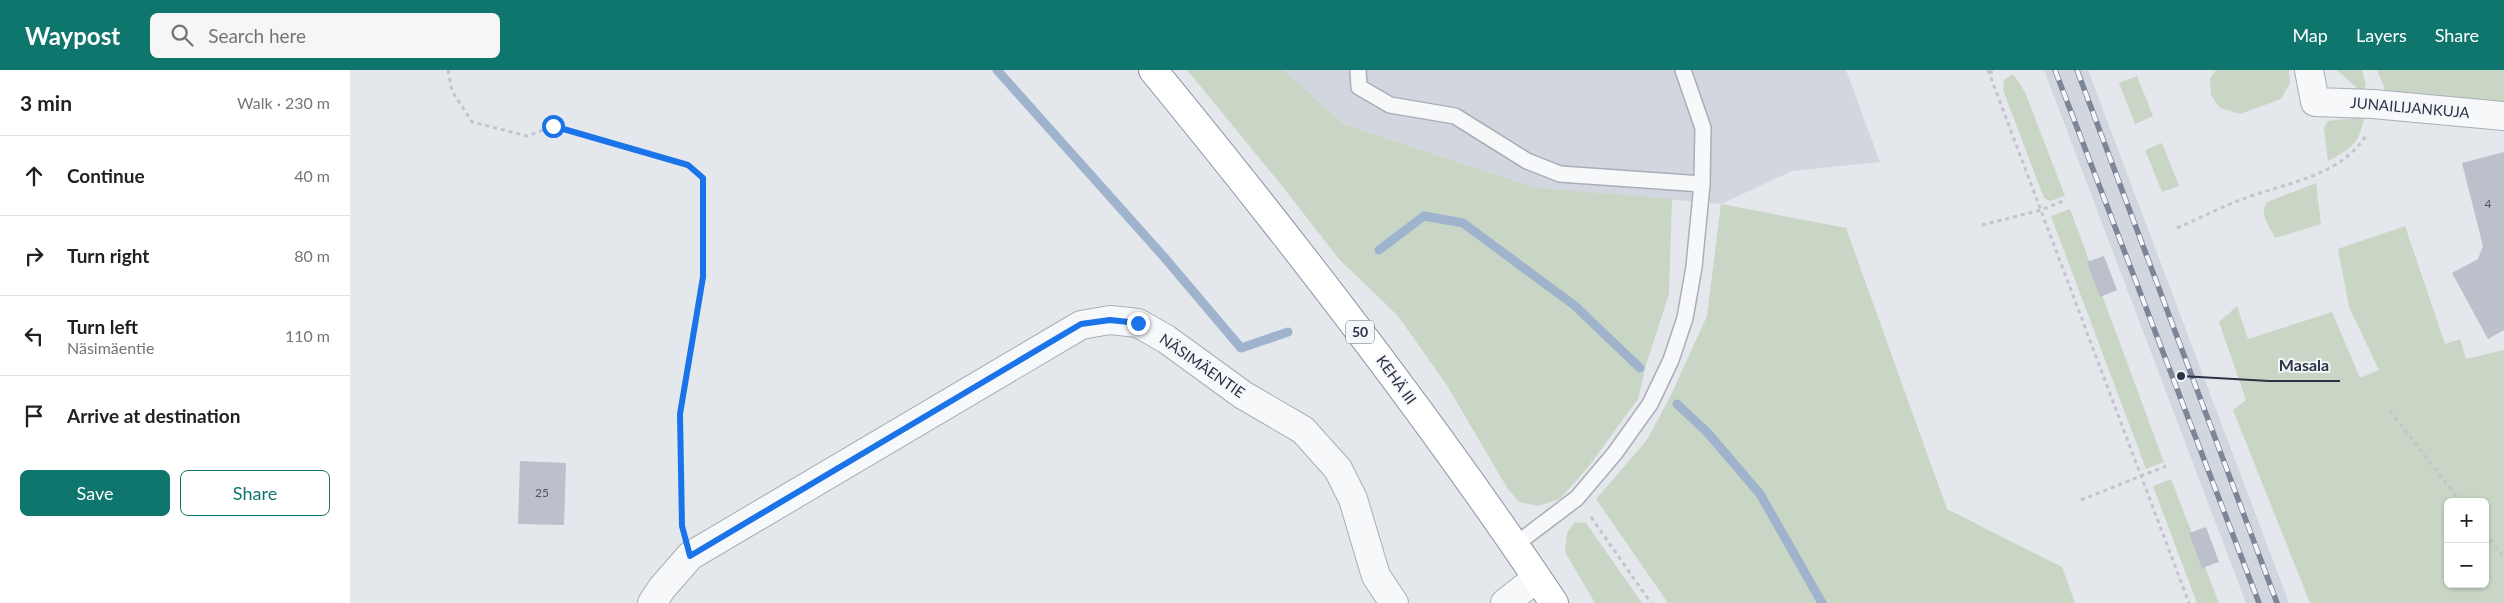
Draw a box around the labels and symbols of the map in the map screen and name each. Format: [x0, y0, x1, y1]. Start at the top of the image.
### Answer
street label: JUNAILIJANKUJA [2350, 93, 2471, 121]
route start [542, 115, 565, 138]
house number: 4 [2485, 196, 2492, 211]
route end [1127, 312, 1150, 335]
road number: 50 [1346, 320, 1374, 344]
street label: NÄSIMÄENTIE [1157, 329, 1249, 401]
callout: Masala [2269, 350, 2340, 381]
street label: KEHÄ III [1373, 351, 1421, 407]
text: Masala [2279, 355, 2329, 374]
house number: 25 [535, 485, 549, 500]

